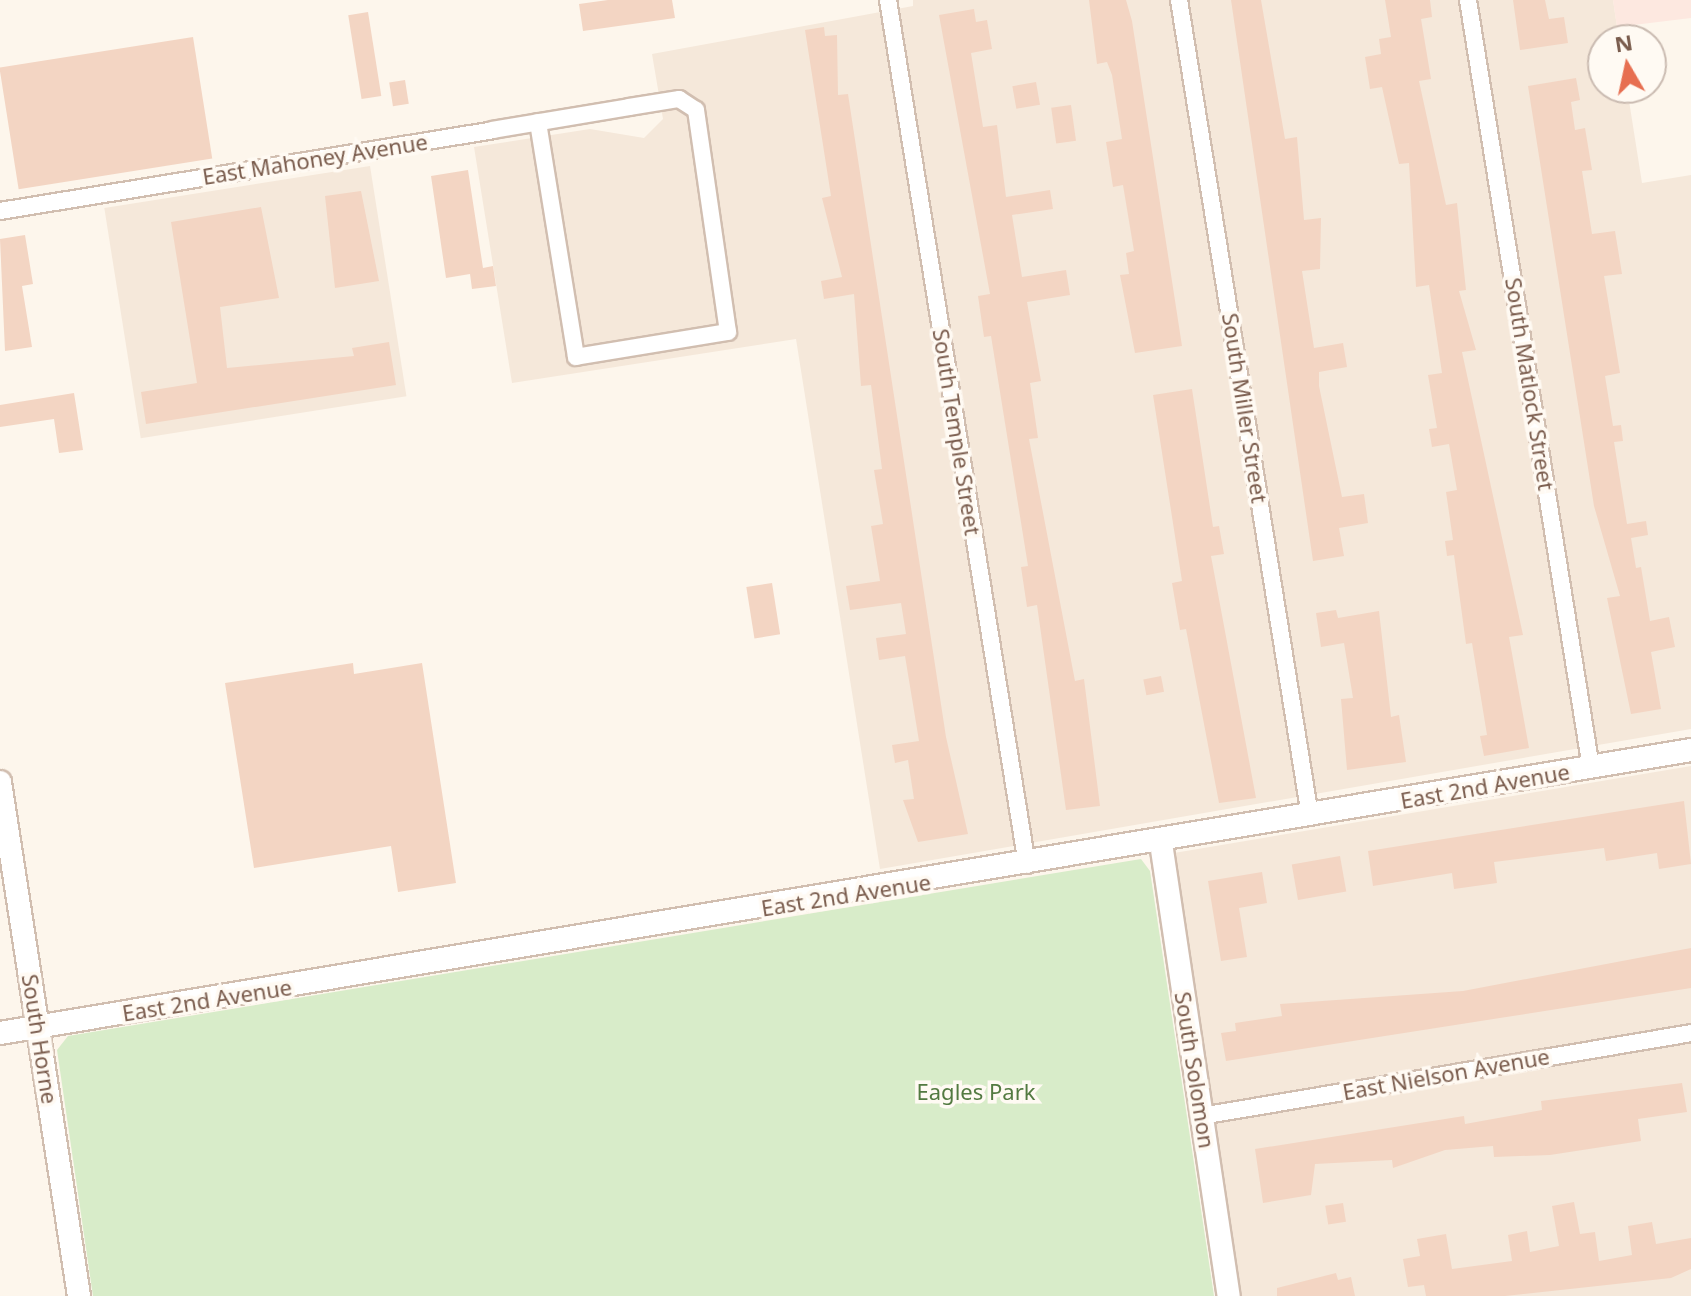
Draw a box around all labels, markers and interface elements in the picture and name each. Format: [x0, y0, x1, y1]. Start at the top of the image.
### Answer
north arrow [1587, 24, 1667, 104]
text: N [1612, 26, 1635, 58]
street label: East Mahoney Avenue [200, 128, 430, 190]
street label: South Matlock Street [1500, 276, 1560, 492]
street label: South Miller Street [1217, 311, 1273, 505]
street label: South Temple Street [928, 327, 986, 537]
street label: East 2nd Avenue [1398, 758, 1572, 814]
street label: East 2nd Avenue [759, 869, 933, 921]
street label: South Horne [17, 972, 63, 1106]
street label: East 2nd Avenue [120, 974, 294, 1026]
street label: South Solomon [1170, 990, 1220, 1150]
street label: East Nielson Avenue [1340, 1043, 1552, 1105]
park label: Eagles Park [917, 1079, 1035, 1105]

